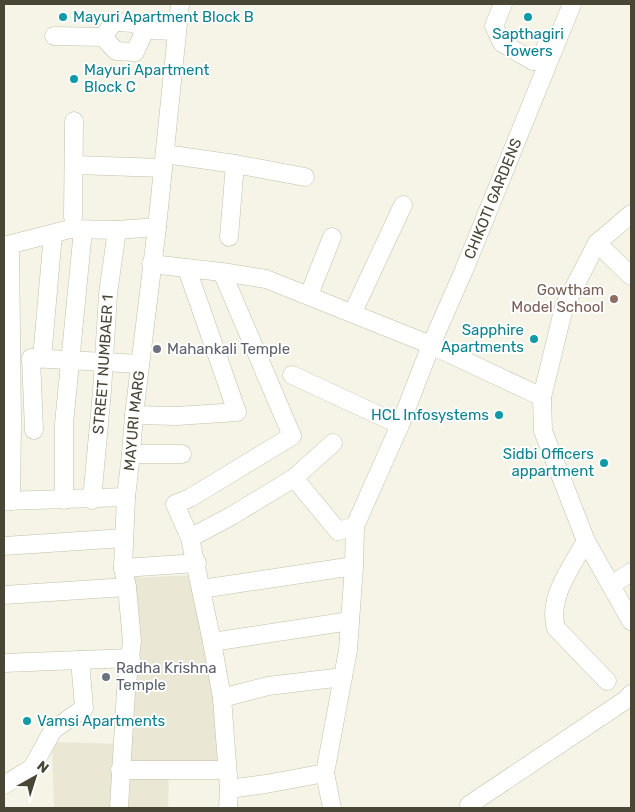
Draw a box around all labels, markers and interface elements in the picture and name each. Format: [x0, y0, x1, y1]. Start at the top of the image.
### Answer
place label: Mayuri Apartment Block B [73, 8, 254, 26]
marker: Mayuri Apartment Block B [57, 11, 69, 23]
marker: Sapthagiri Towers [522, 11, 534, 23]
place label: Sapthagiri Towers [492, 25, 564, 60]
place label: Mayuri Apartment Block C [84, 61, 209, 96]
marker: Mayuri Apartment Block C [68, 73, 80, 85]
street label: CHIKOTI GARDENS [460, 136, 526, 262]
place label: Gowtham Model School [511, 281, 604, 316]
marker: Gowtham Model School [608, 293, 620, 305]
street label: STREET NUMBAER 1 [89, 294, 117, 435]
place label: Sapphire Apartments [441, 321, 524, 356]
marker: Sapphire Apartments [528, 333, 540, 345]
place label: Mahankali Temple [167, 340, 290, 358]
marker: Mahankali Temple [151, 343, 163, 355]
street label: MAYURI MARG [120, 370, 148, 472]
place label: HCL Infosystems [371, 406, 489, 424]
marker: HCL Infosystems [493, 409, 505, 421]
place label: Sidbi Officers appartment [503, 445, 594, 480]
marker: Sidbi Officers appartment [598, 457, 610, 469]
place label: Radha Krishna Temple [116, 659, 217, 694]
marker: Radha Krishna Temple [100, 671, 112, 683]
place label: Vamsi Apartments [37, 712, 166, 730]
marker: Vamsi Apartments [21, 715, 33, 727]
north arrow [10, 752, 60, 802]
text: N [34, 758, 52, 777]

